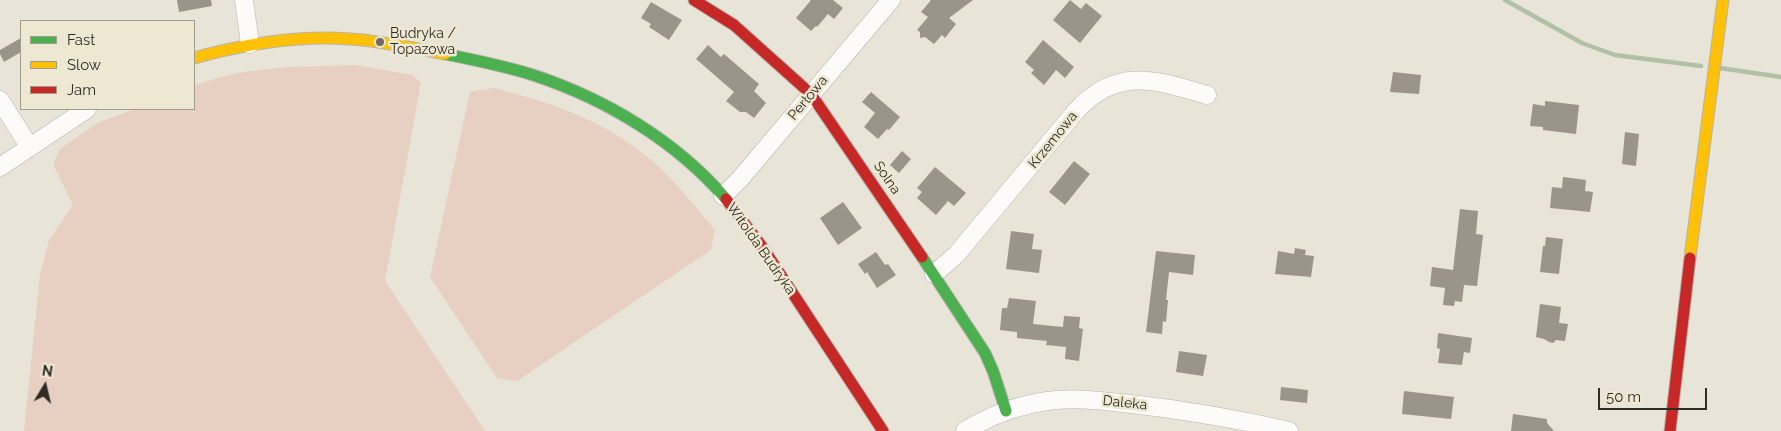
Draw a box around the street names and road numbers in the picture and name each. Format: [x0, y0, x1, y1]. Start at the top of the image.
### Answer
street label: Perłowa [785, 72, 831, 124]
street label: Krzemowa [1025, 108, 1081, 172]
street label: Solna [870, 158, 904, 198]
street label: Witolda Budryka [723, 200, 799, 298]
street label: Daleka [1102, 392, 1148, 414]

